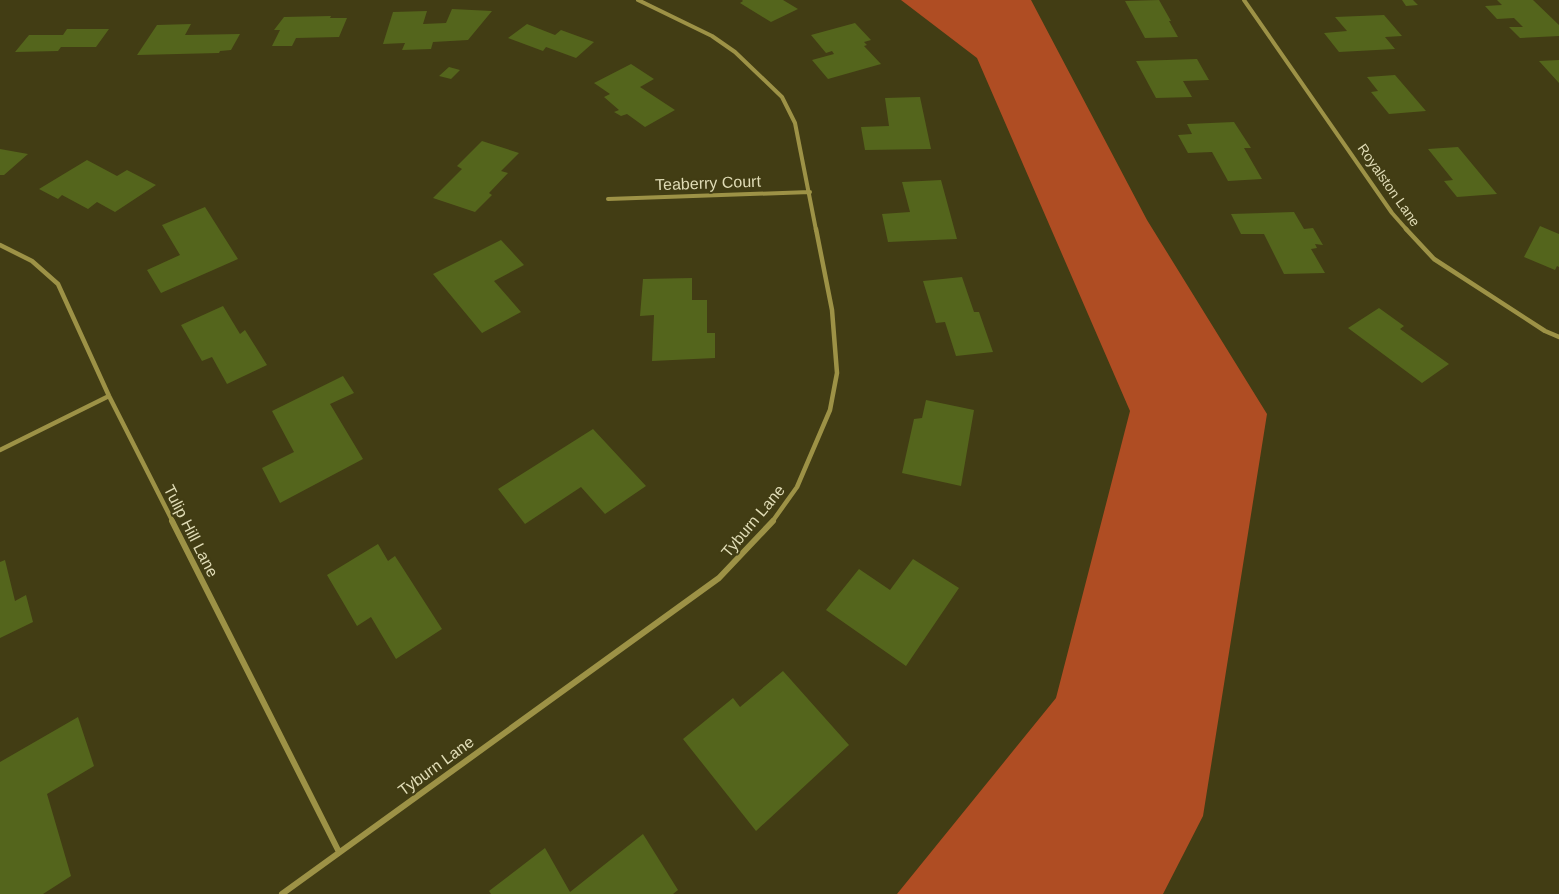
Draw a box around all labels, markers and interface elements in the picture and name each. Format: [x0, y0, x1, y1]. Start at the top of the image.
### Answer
street label: Royalston Lane [1355, 141, 1424, 230]
street label: Teaberry Court [655, 173, 762, 193]
street label: Tyburn Lane [718, 481, 788, 561]
street label: Tulip Hill Lane [161, 482, 221, 580]
street label: Tyburn Lane [395, 733, 477, 799]

